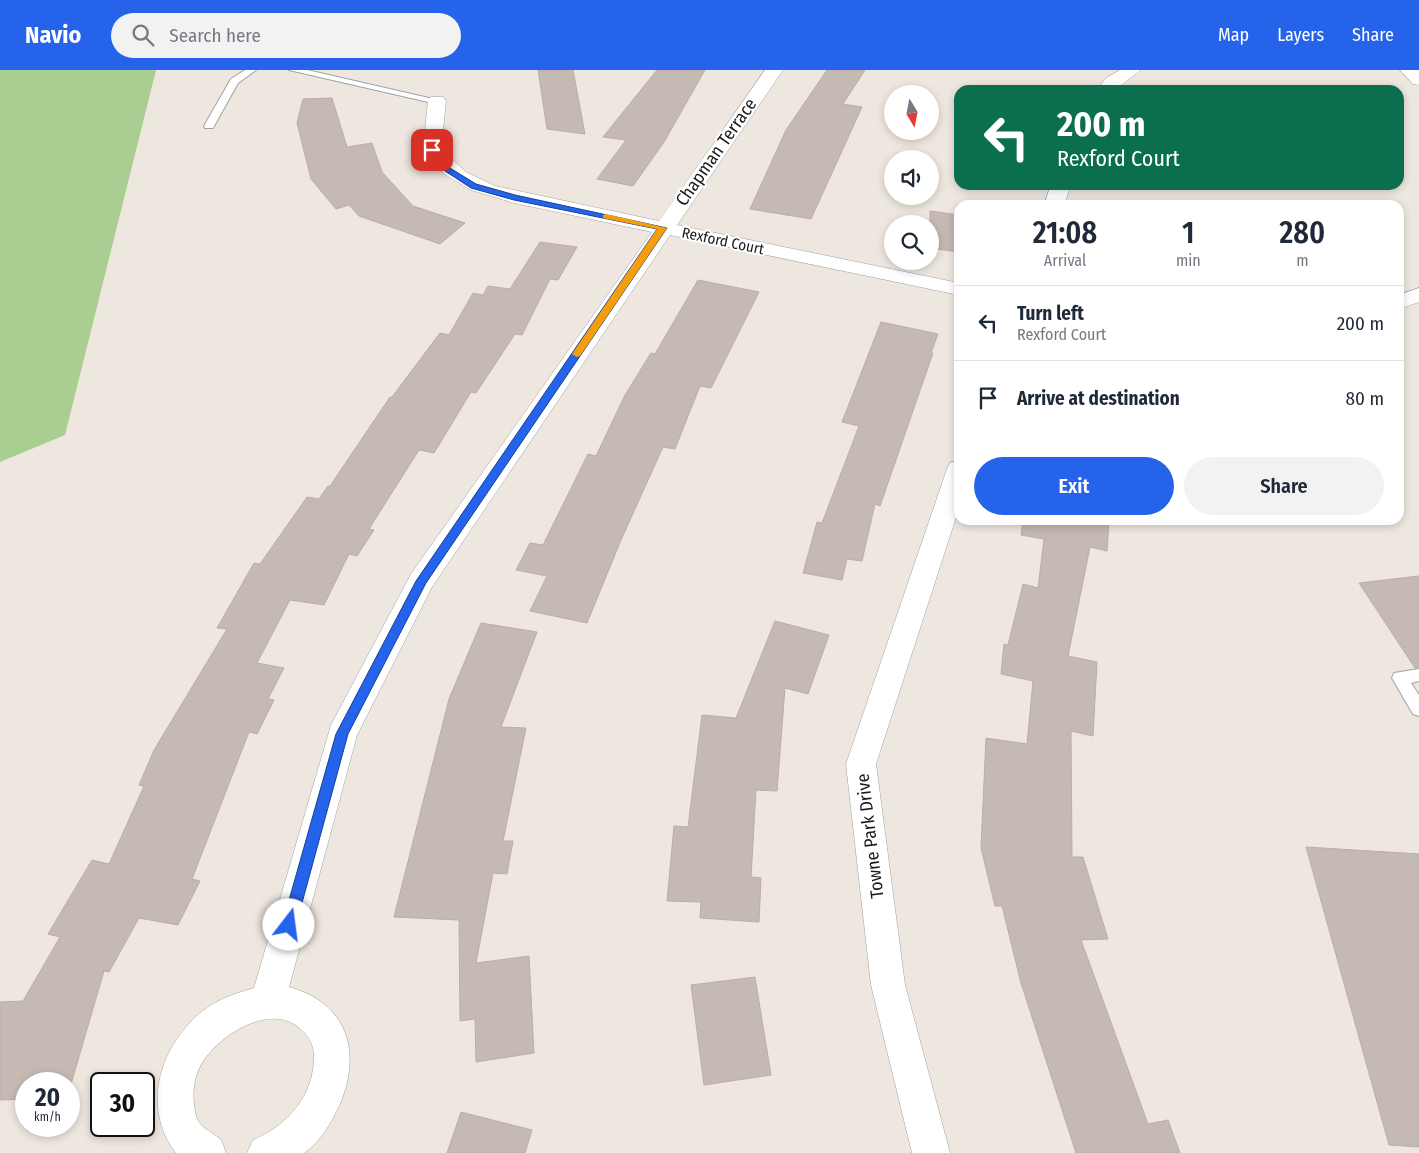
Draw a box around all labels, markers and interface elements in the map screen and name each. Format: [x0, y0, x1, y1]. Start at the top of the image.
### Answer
search box [111, 13, 461, 58]
text: Navio [25, 21, 81, 49]
icon: search [129, 21, 157, 49]
text: Search here [169, 24, 261, 47]
text: Map [1218, 24, 1249, 46]
text: Layers [1277, 24, 1324, 46]
text: Share [1352, 24, 1394, 46]
north arrow [884, 85, 939, 140]
map controls [884, 85, 939, 270]
street label: Chapman Terrace [671, 94, 761, 210]
text: 200 m [1057, 103, 1145, 145]
icon: left [974, 105, 1039, 170]
pin [411, 129, 453, 171]
icon: arrive [418, 136, 446, 164]
text: Rexford Court [1057, 145, 1180, 172]
button: sound [884, 150, 939, 205]
button: search [884, 215, 939, 270]
text: 21:08 [1033, 215, 1097, 251]
text: 1 [1182, 215, 1195, 251]
text: 280 [1280, 215, 1325, 251]
street label: Rexford Court [680, 223, 766, 259]
text: Arrival [1044, 251, 1086, 270]
text: min [1176, 251, 1201, 270]
text: m [1296, 251, 1309, 270]
text: Turn left [1017, 302, 1084, 325]
icon: left [974, 309, 1002, 337]
text: 200 m [1337, 312, 1384, 335]
text: Rexford Court [1017, 325, 1106, 344]
icon: arrive [974, 384, 1002, 412]
text: Arrive at destination [1017, 387, 1180, 410]
text: 80 m [1346, 387, 1384, 410]
button: Exit [974, 457, 1174, 515]
button: Share [1184, 457, 1384, 515]
street label: Towne Park Drive [851, 772, 889, 900]
position arrow [262, 898, 314, 950]
speed limit sign: 30 [90, 1072, 155, 1137]
text: 20 [35, 1083, 60, 1113]
text: km/h [34, 1110, 61, 1124]

